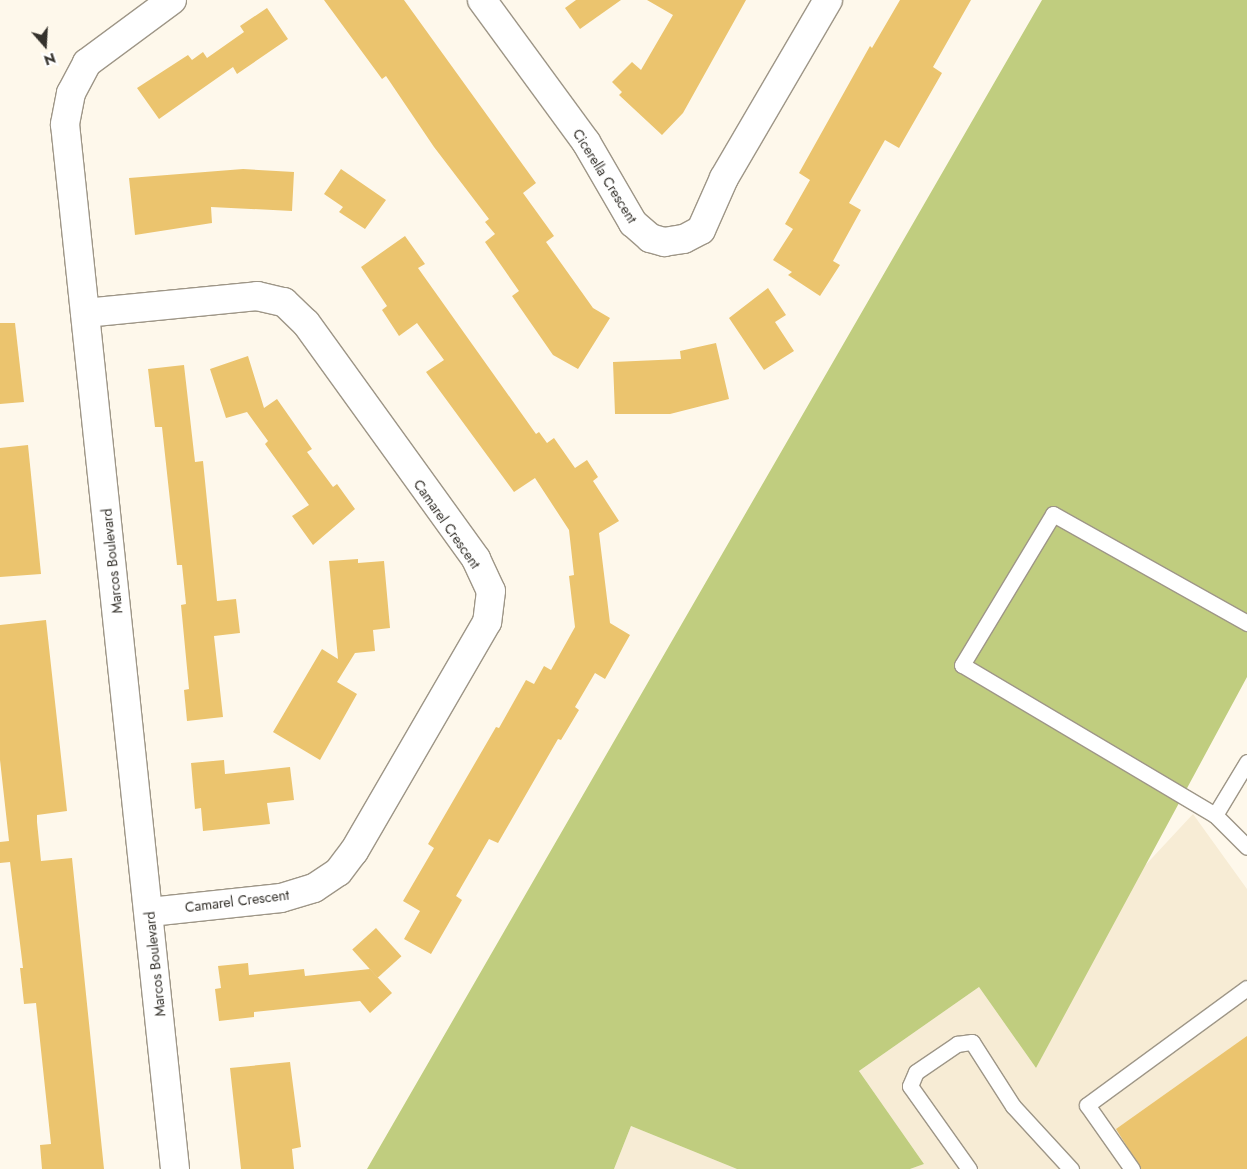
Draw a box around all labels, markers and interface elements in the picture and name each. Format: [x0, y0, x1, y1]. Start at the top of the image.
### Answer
north arrow [20, 20, 70, 70]
text: N [41, 48, 58, 70]
street label: Cicerella Crescent [569, 126, 641, 226]
street label: Camarel Crescent [410, 476, 484, 572]
street label: Marcos Boulevard [98, 508, 126, 614]
street label: Camarel Crescent [184, 886, 290, 916]
street label: Marcos Boulevard [141, 911, 169, 1017]

